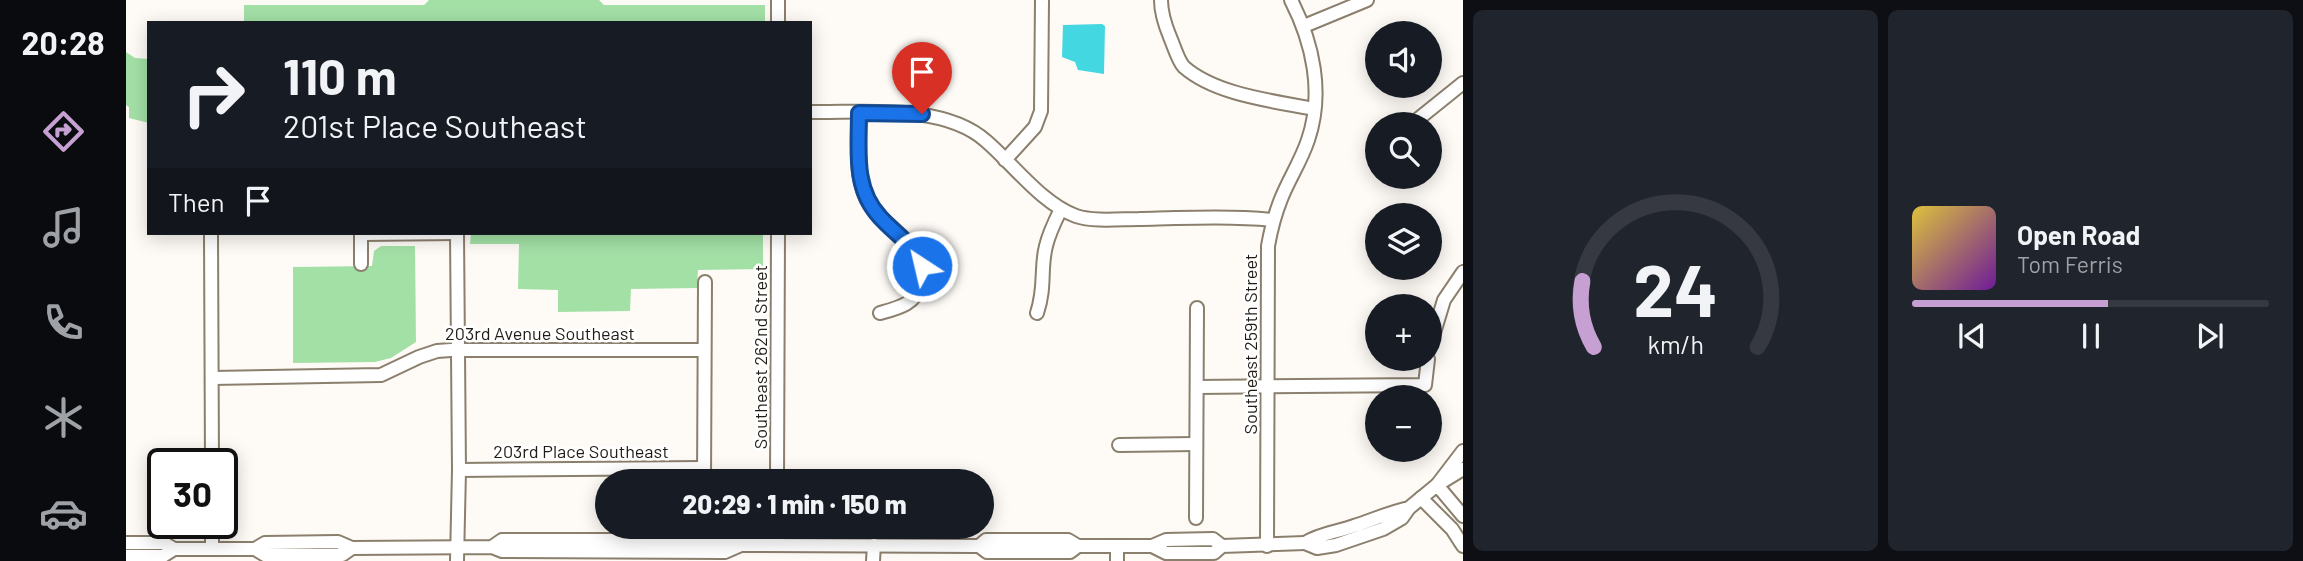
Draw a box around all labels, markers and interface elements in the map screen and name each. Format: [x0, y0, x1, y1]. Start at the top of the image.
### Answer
map controls [1365, 21, 1442, 462]
button: sound [1365, 21, 1442, 98]
text: 20:28 [21, 23, 105, 61]
pin [892, 42, 952, 114]
text: 110 m [283, 46, 397, 105]
icon: right [168, 49, 259, 140]
icon: arrive [903, 53, 941, 91]
text: 201st Place Southeast [283, 106, 587, 144]
icon: directions [39, 107, 88, 156]
button: search [1365, 112, 1442, 189]
icon: arrive [239, 182, 277, 220]
text: Then [168, 186, 225, 217]
icon: music [39, 203, 88, 252]
button: layers [1365, 203, 1442, 280]
text: Open Road [2017, 219, 2140, 250]
position arrow [885, 229, 959, 303]
text: 24 [1633, 244, 1718, 332]
text: Tom Ferris [2017, 250, 2123, 278]
street label: Southeast 259th Street [1239, 254, 1261, 434]
street label: Southeast 262nd Street [749, 265, 771, 449]
button: + [1365, 294, 1442, 371]
icon: phone [39, 298, 88, 347]
icon: previous [1953, 317, 1991, 355]
icon: pause [2072, 317, 2110, 355]
icon: next [2191, 317, 2229, 355]
street label: 203rd Avenue Southeast [445, 322, 635, 344]
text: km/h [1647, 328, 1704, 358]
button: − [1365, 385, 1442, 462]
icon: climate [39, 393, 88, 442]
street label: 203rd Place Southeast [493, 440, 669, 462]
speed limit sign: 30 [147, 448, 238, 539]
text: 20:29 · 1 min · 150 m [683, 488, 906, 519]
icon: car [39, 489, 88, 538]

